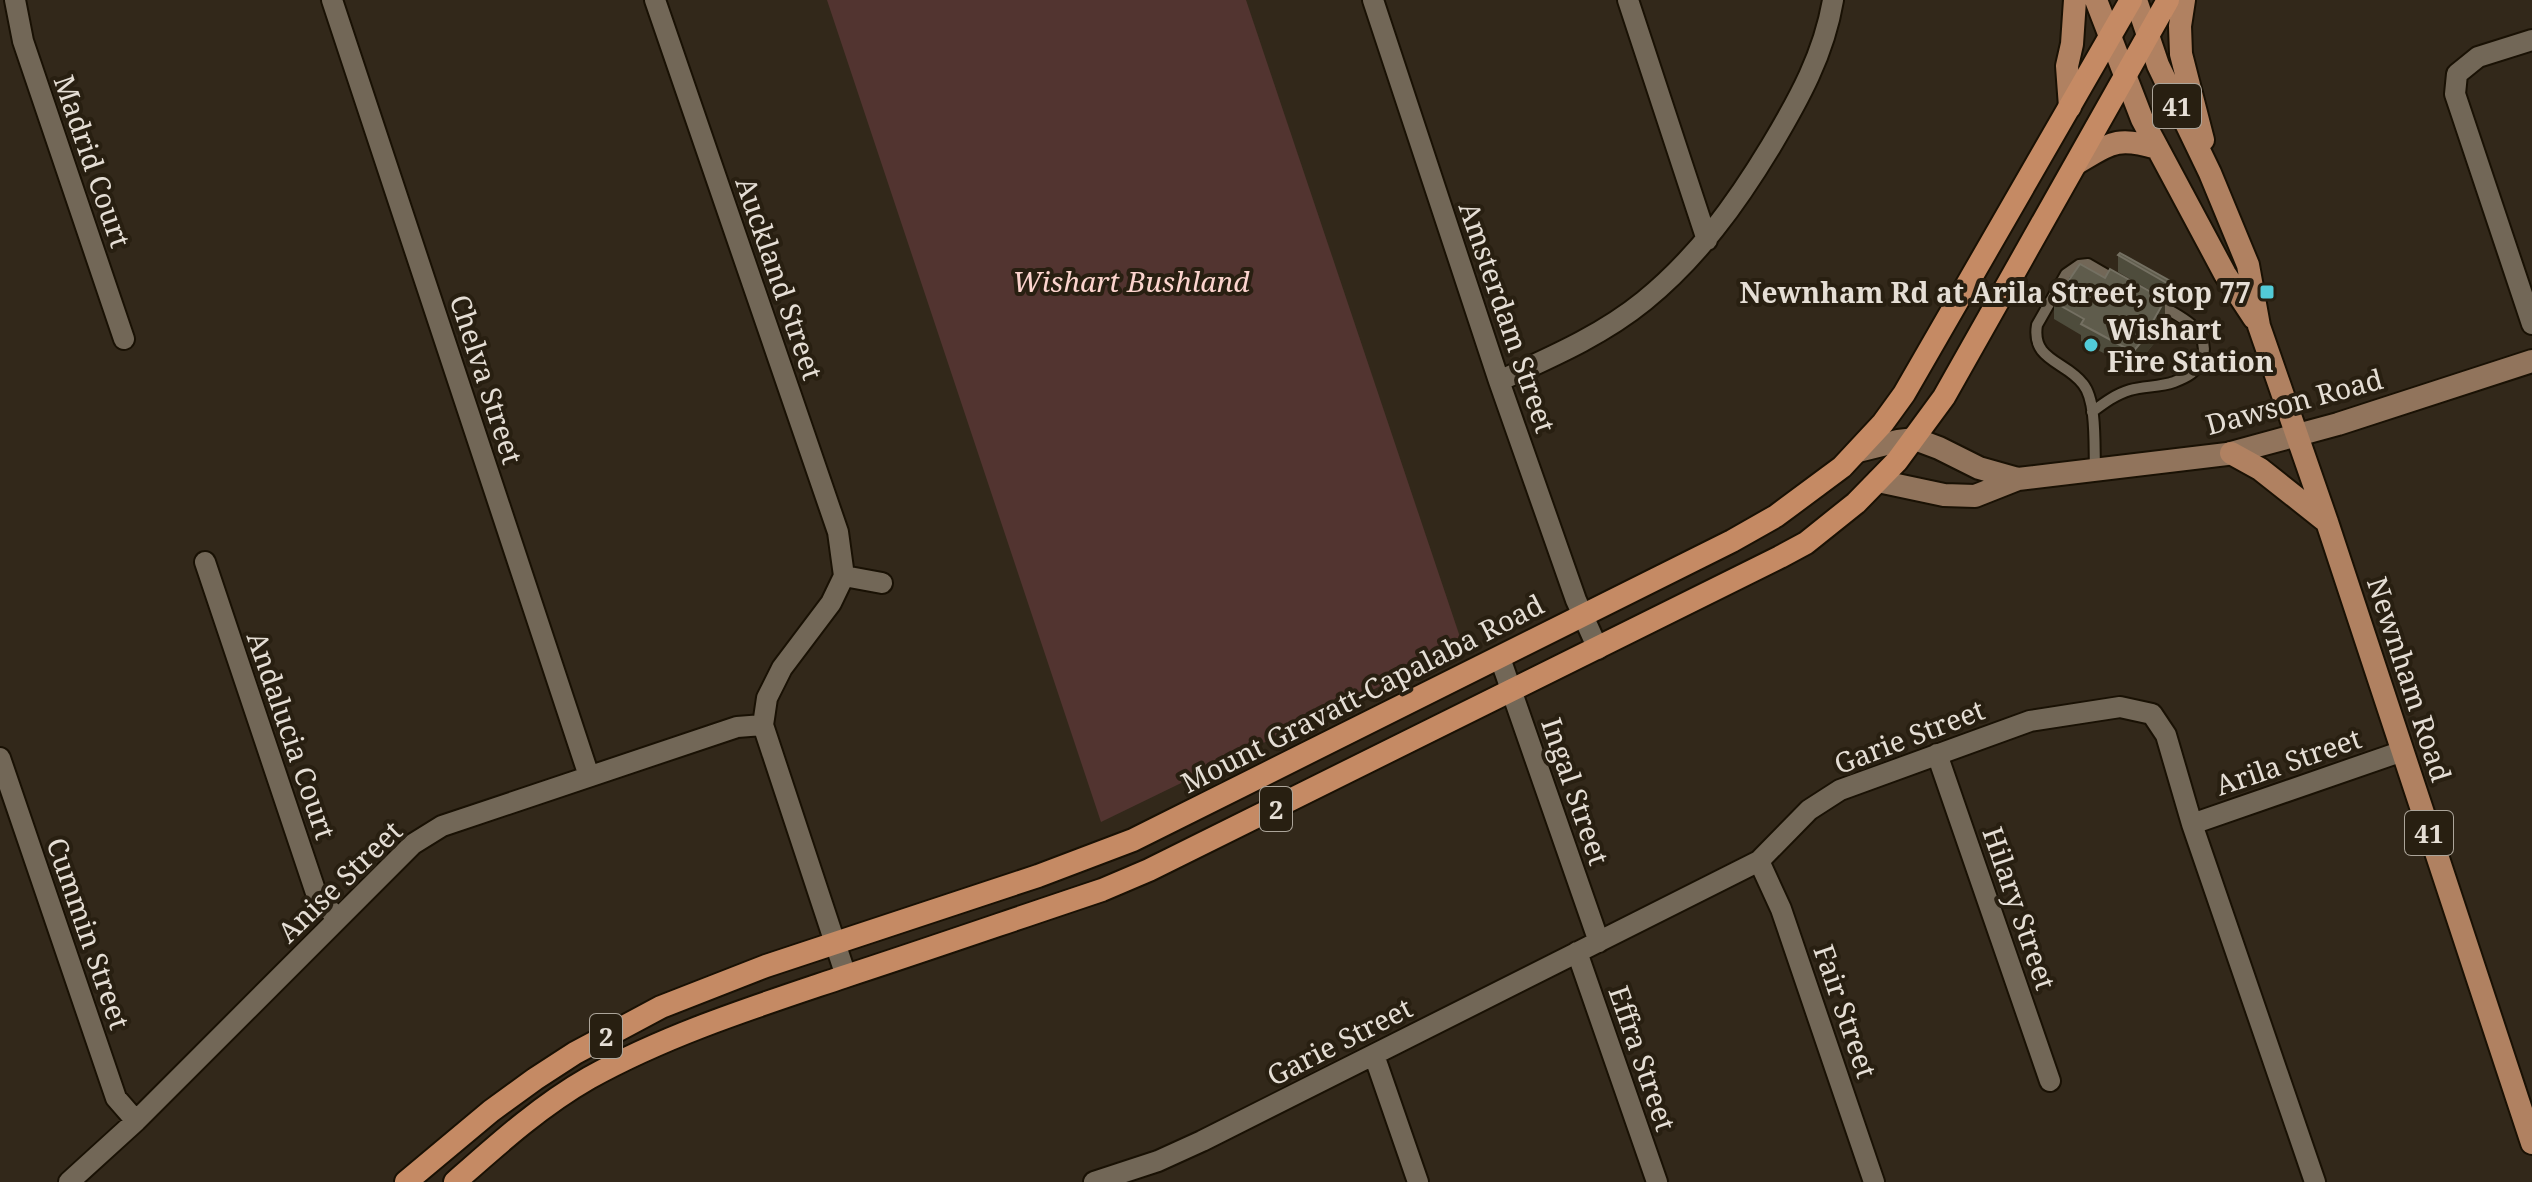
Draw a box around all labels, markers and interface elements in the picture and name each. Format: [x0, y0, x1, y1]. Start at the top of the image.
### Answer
street label: Madrid Court [46, 70, 140, 252]
road number: 41 [2153, 84, 2201, 128]
street label: Auckland Street [727, 172, 833, 385]
street label: Amsterdam Street [1451, 197, 1565, 438]
park label: Wishart Bushland [1013, 262, 1250, 300]
place label: Newnham Rd at Arila Street, stop 77 [1740, 273, 2251, 311]
marker: Newnham Rd at Arila Street, stop 77 [2258, 283, 2276, 301]
street label: Chelva Street [442, 289, 532, 469]
place label: Wishart Fire Station [2107, 310, 2274, 380]
marker: Wishart Fire Station [2082, 336, 2100, 354]
street label: Dawson Road [2201, 359, 2387, 443]
street label: Newnham Road [2359, 572, 2461, 786]
street label: Mount Gravatt-Capalaba Road [1174, 585, 1550, 801]
street label: Andalucia Court [239, 626, 345, 844]
street label: Garie Street [1828, 690, 1990, 782]
street label: Ingal Street [1533, 712, 1619, 870]
street label: Arila Street [2210, 718, 2366, 804]
road number: 2 [1260, 787, 1292, 831]
road number: 41 [2405, 811, 2453, 855]
street label: Anise Street [268, 812, 410, 950]
street label: Hilary Street [1974, 821, 2066, 995]
street label: Cummin Street [38, 832, 140, 1034]
street label: Fair Street [1805, 939, 1887, 1083]
street label: Effra Street [1600, 980, 1686, 1136]
street label: Garie Street [1260, 988, 1418, 1094]
road number: 2 [590, 1014, 622, 1058]

